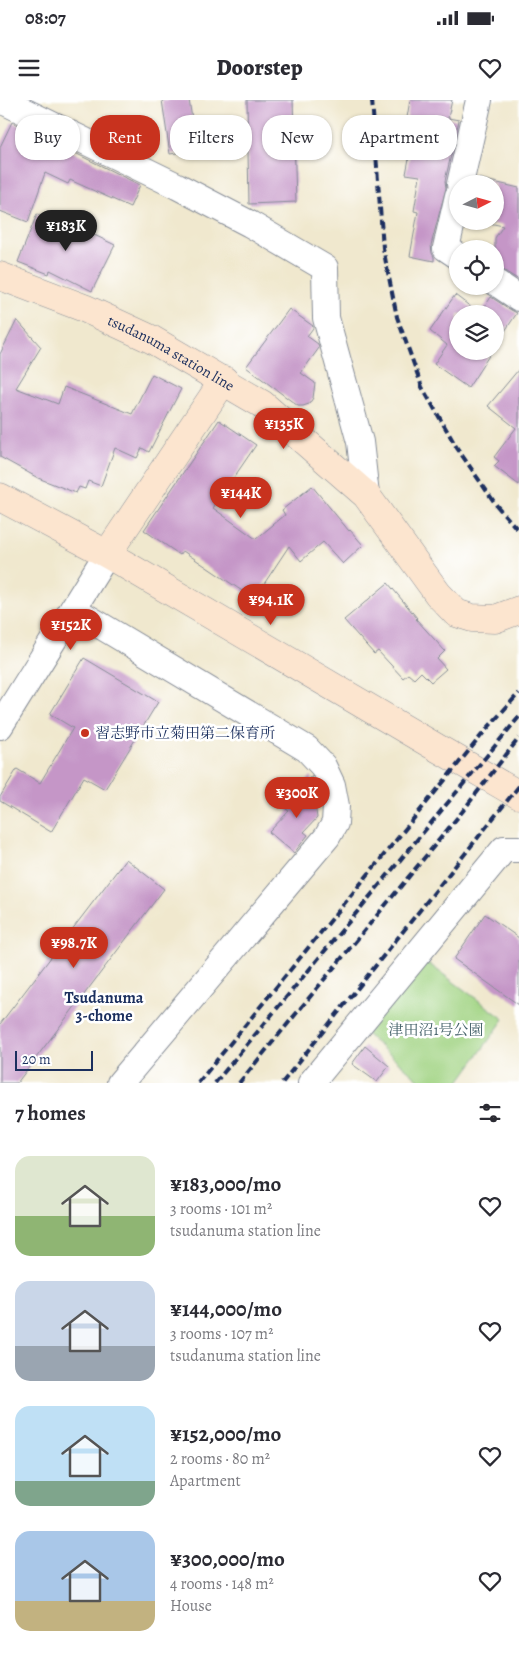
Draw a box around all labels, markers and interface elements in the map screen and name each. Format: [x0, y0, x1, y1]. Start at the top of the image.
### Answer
text: 08:07 [25, 5, 66, 31]
text: Doorstep [216, 53, 303, 83]
icon: menu [15, 54, 43, 82]
icon: heart [476, 54, 504, 82]
chip: Buy [15, 115, 80, 160]
chip: Rent [90, 115, 160, 160]
chip: Filters [170, 115, 252, 160]
chip: New [262, 115, 332, 160]
chip: Apartment [342, 115, 457, 160]
north arrow [449, 175, 504, 230]
map controls [449, 175, 504, 360]
pin: ¥183K [31, 210, 101, 252]
text: ¥183K [46, 215, 86, 237]
button: locate [449, 240, 504, 295]
button: layers [449, 305, 504, 360]
street label: tsudanuma station line [105, 310, 238, 396]
pin: ¥135K [249, 408, 319, 450]
text: ¥135K [264, 413, 304, 435]
pin: ¥144K [206, 476, 276, 519]
text: ¥144K [221, 482, 261, 504]
pin: ¥94.1K [230, 584, 312, 626]
text: ¥94.1K [249, 589, 293, 611]
pin: ¥152K [36, 608, 106, 651]
text: ¥152K [51, 614, 91, 636]
place label: 習志野市立菊田第二保育所 [95, 723, 275, 743]
marker: 習志野市立菊田第二保育所 [79, 727, 91, 739]
pin: ¥300K [262, 776, 332, 819]
text: ¥300K [276, 782, 318, 804]
pin: ¥98.7K [33, 926, 115, 969]
text: ¥98.7K [51, 932, 97, 954]
district label: Tsudanuma 3-chome [64, 987, 144, 1027]
park label: 津田沼1号公園 [388, 1020, 484, 1040]
scale bar [15, 1048, 92, 1071]
text: 20 m [22, 1050, 51, 1069]
text: 7 homes [15, 1099, 86, 1127]
icon: filters [476, 1099, 504, 1127]
text: ¥183,000/mo [170, 1170, 281, 1198]
icon: home [55, 1176, 115, 1236]
icon: heart [476, 1192, 504, 1220]
text: 3 rooms · 101 m² [170, 1198, 272, 1220]
text: tsudanuma station line [170, 1220, 321, 1242]
text: ¥144,000/mo [170, 1295, 282, 1323]
icon: home [55, 1301, 115, 1361]
icon: heart [476, 1317, 504, 1345]
text: 3 rooms · 107 m² [170, 1323, 273, 1345]
text: tsudanuma station line [170, 1345, 321, 1367]
text: ¥152,000/mo [170, 1420, 281, 1448]
icon: home [55, 1426, 115, 1486]
icon: heart [476, 1442, 504, 1470]
text: 2 rooms · 80 m² [170, 1448, 270, 1470]
text: Apartment [170, 1470, 241, 1492]
text: ¥300,000/mo [170, 1545, 285, 1573]
icon: home [55, 1551, 115, 1611]
icon: heart [476, 1567, 504, 1595]
text: 4 rooms · 148 m² [170, 1573, 274, 1595]
text: House [170, 1595, 212, 1617]

